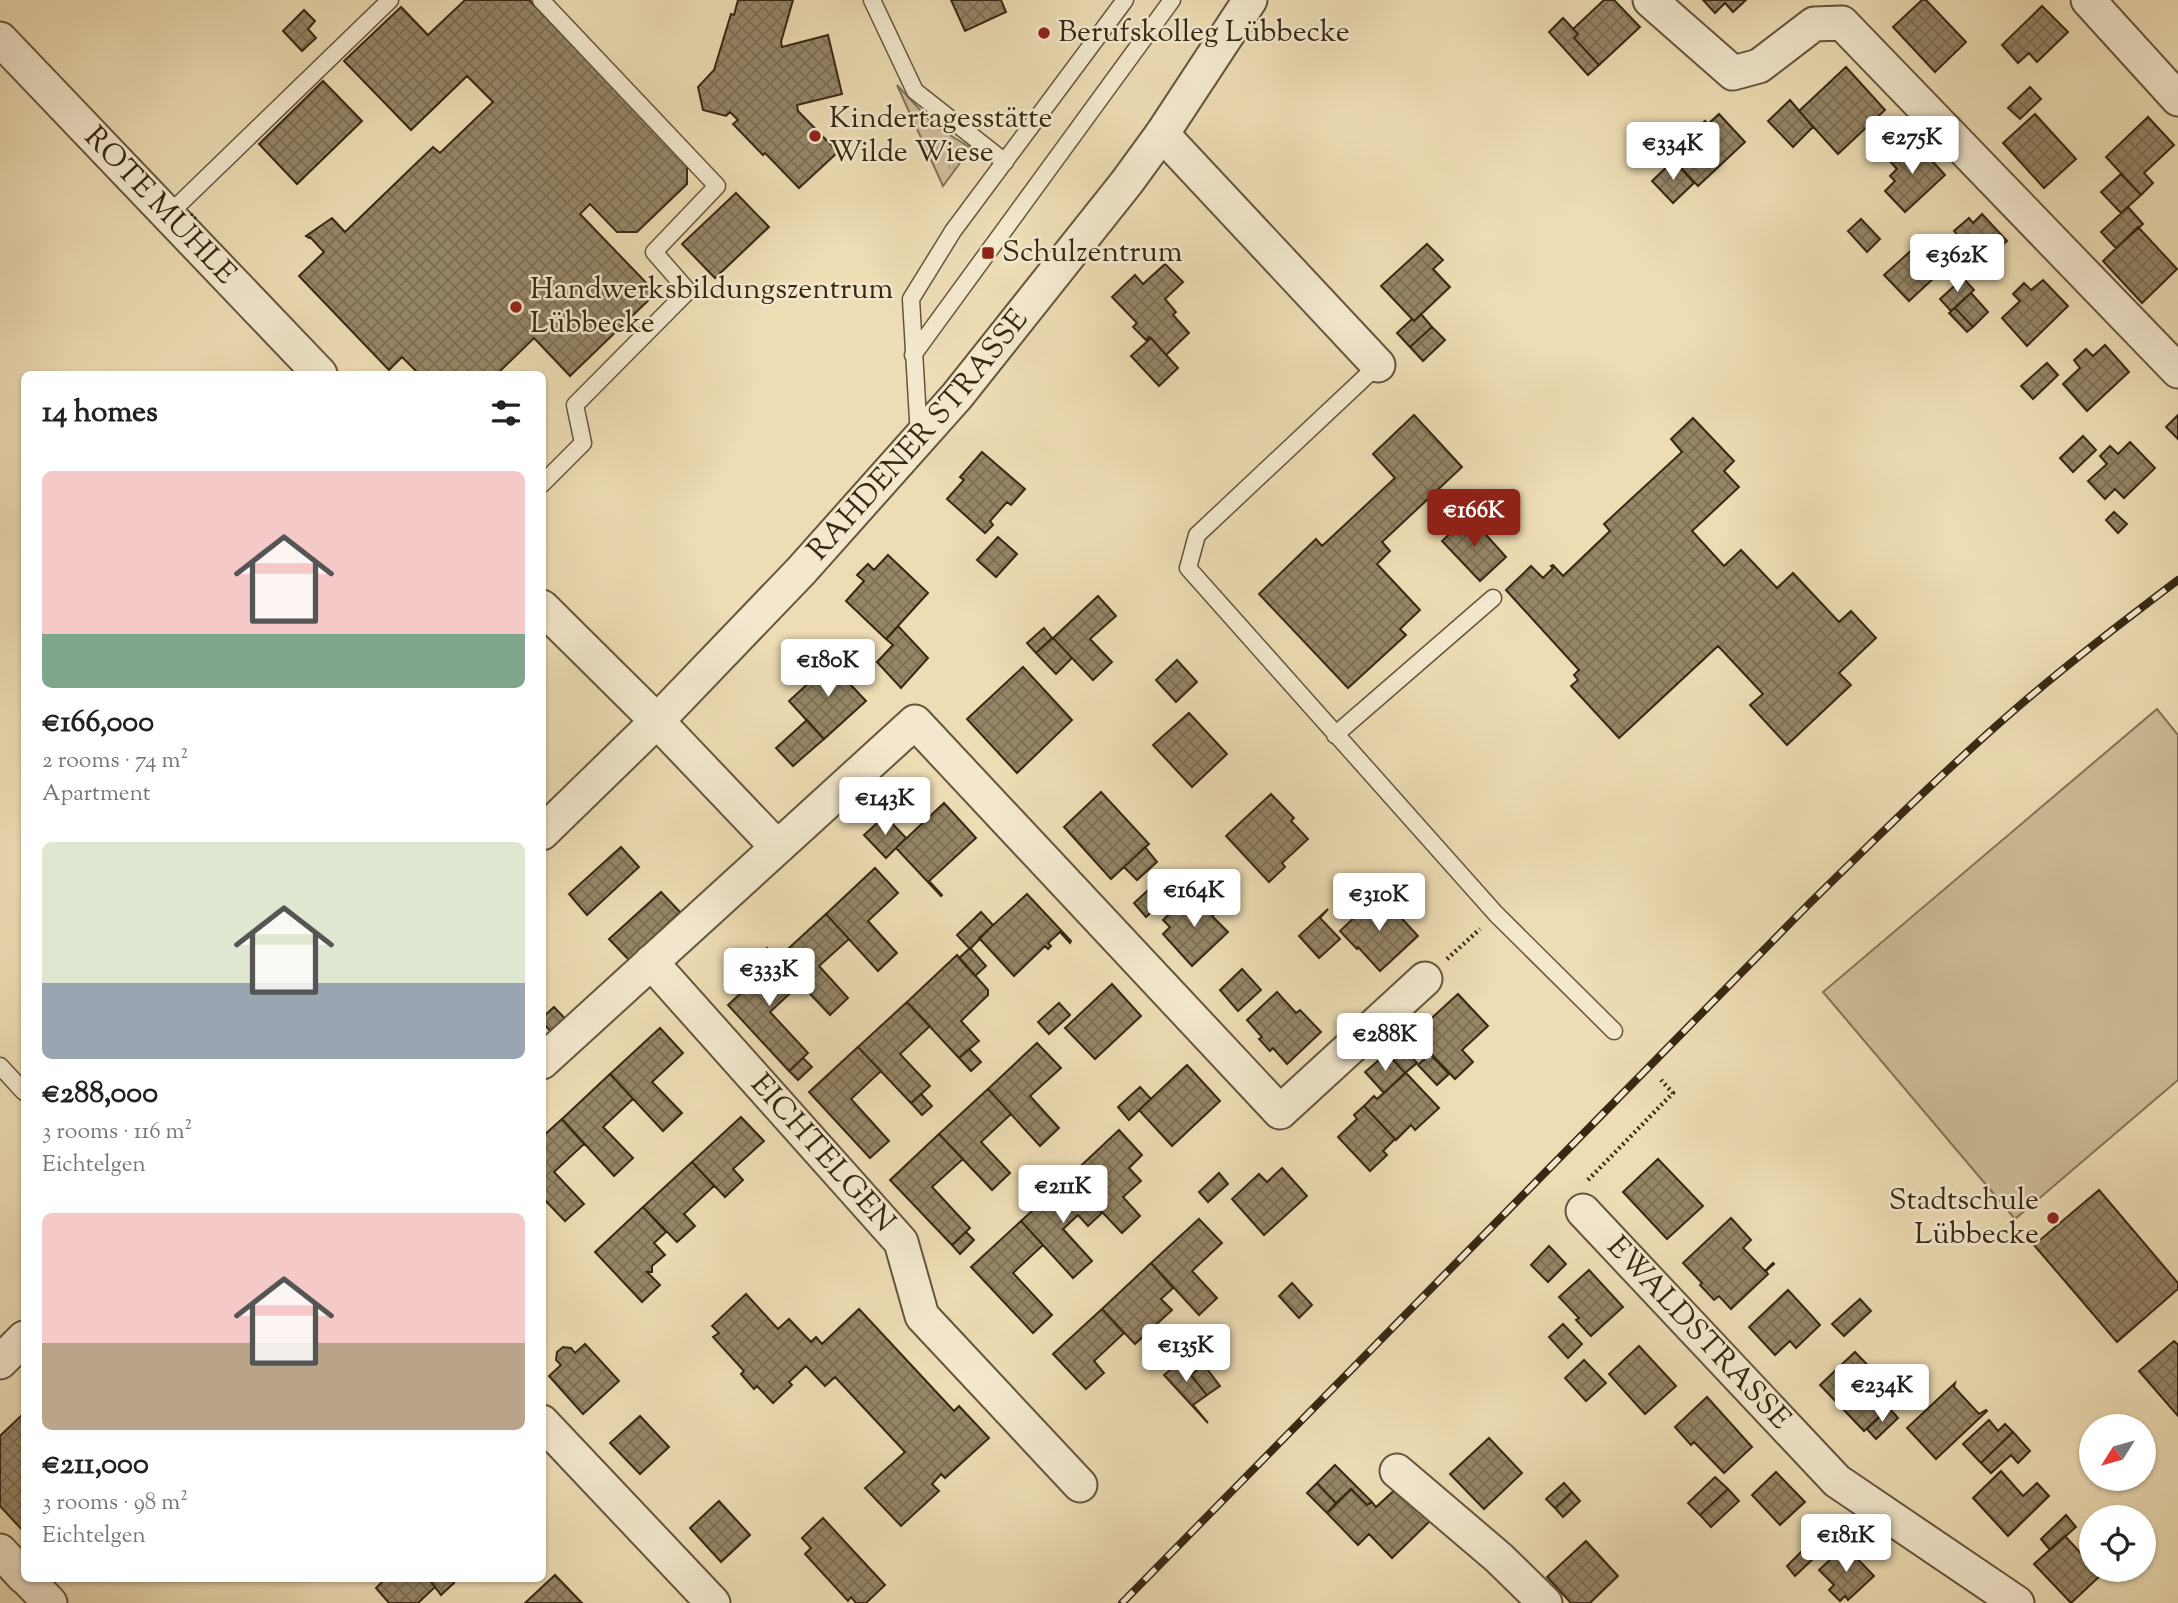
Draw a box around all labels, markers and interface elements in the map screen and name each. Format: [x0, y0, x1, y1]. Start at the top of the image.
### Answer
place label: Berufskolleg Lübbecke [1058, 12, 1350, 55]
marker: Berufskolleg Lübbecke [1036, 25, 1052, 41]
place label: Kindertagesstätte Wilde Wiese [829, 98, 1053, 175]
pin: €275K [1863, 116, 1961, 176]
street label: ROTE MÜHLE [74, 117, 246, 295]
pin: €334K [1624, 122, 1722, 182]
text: €275K [1882, 122, 1942, 155]
marker: Kindertagesstätte Wilde Wiese [807, 128, 823, 144]
text: €334K [1643, 128, 1703, 161]
place label: Schulzentrum [1002, 232, 1183, 275]
pin: €362K [1908, 234, 2006, 294]
text: €362K [1926, 240, 1988, 273]
marker: Schulzentrum [980, 245, 996, 261]
place label: Handwerksbildungszentrum Lübbecke [530, 269, 893, 346]
marker: Handwerksbildungszentrum Lübbecke [508, 299, 524, 315]
street label: RAHDENER STRASSE [798, 300, 1039, 571]
text: 14 homes [42, 392, 158, 435]
icon: filters [487, 394, 525, 432]
pin: €166K [1425, 490, 1523, 549]
text: €166K [1443, 495, 1505, 528]
icon: home [221, 516, 347, 642]
pin: €180K [779, 640, 877, 699]
text: €180K [797, 645, 859, 678]
text: €166,000 [42, 702, 154, 745]
text: 2 rooms · 74 m² [42, 745, 188, 778]
text: Apartment [42, 778, 151, 811]
pin: €143K [836, 778, 934, 837]
text: €143K [855, 783, 915, 816]
pin: €164K [1145, 870, 1243, 929]
pin: €310K [1330, 874, 1428, 933]
text: €164K [1163, 875, 1225, 908]
text: €310K [1349, 879, 1409, 912]
icon: home [221, 887, 347, 1013]
pin: €333K [720, 948, 818, 1008]
text: €333K [740, 954, 798, 987]
pin: €288K [1336, 1014, 1434, 1073]
text: €288K [1353, 1019, 1417, 1052]
street label: EICHTELGEN [740, 1065, 905, 1243]
text: €288,000 [42, 1073, 158, 1116]
text: 3 rooms · 116 m² [42, 1116, 192, 1149]
text: Eichtelgen [42, 1149, 146, 1182]
pin: €211K [1014, 1166, 1112, 1225]
text: €211K [1035, 1171, 1091, 1204]
place label: Stadtschule Lübbecke [1889, 1180, 2039, 1257]
marker: Stadtschule Lübbecke [2045, 1210, 2061, 1226]
street label: EWALDSTRASSE [1596, 1227, 1800, 1440]
icon: home [221, 1258, 347, 1384]
pin: €135K [1137, 1324, 1235, 1384]
text: €135K [1158, 1330, 1214, 1363]
pin: €234K [1833, 1364, 1931, 1424]
text: €234K [1851, 1370, 1913, 1403]
north arrow [2079, 1414, 2156, 1491]
map controls [2079, 1414, 2156, 1582]
text: €211,000 [42, 1444, 149, 1487]
text: 3 rooms · 98 m² [42, 1487, 188, 1520]
button: locate [2079, 1505, 2156, 1582]
pin: €181K [1797, 1514, 1895, 1574]
text: Eichtelgen [42, 1520, 146, 1553]
text: €181K [1817, 1520, 1875, 1553]

